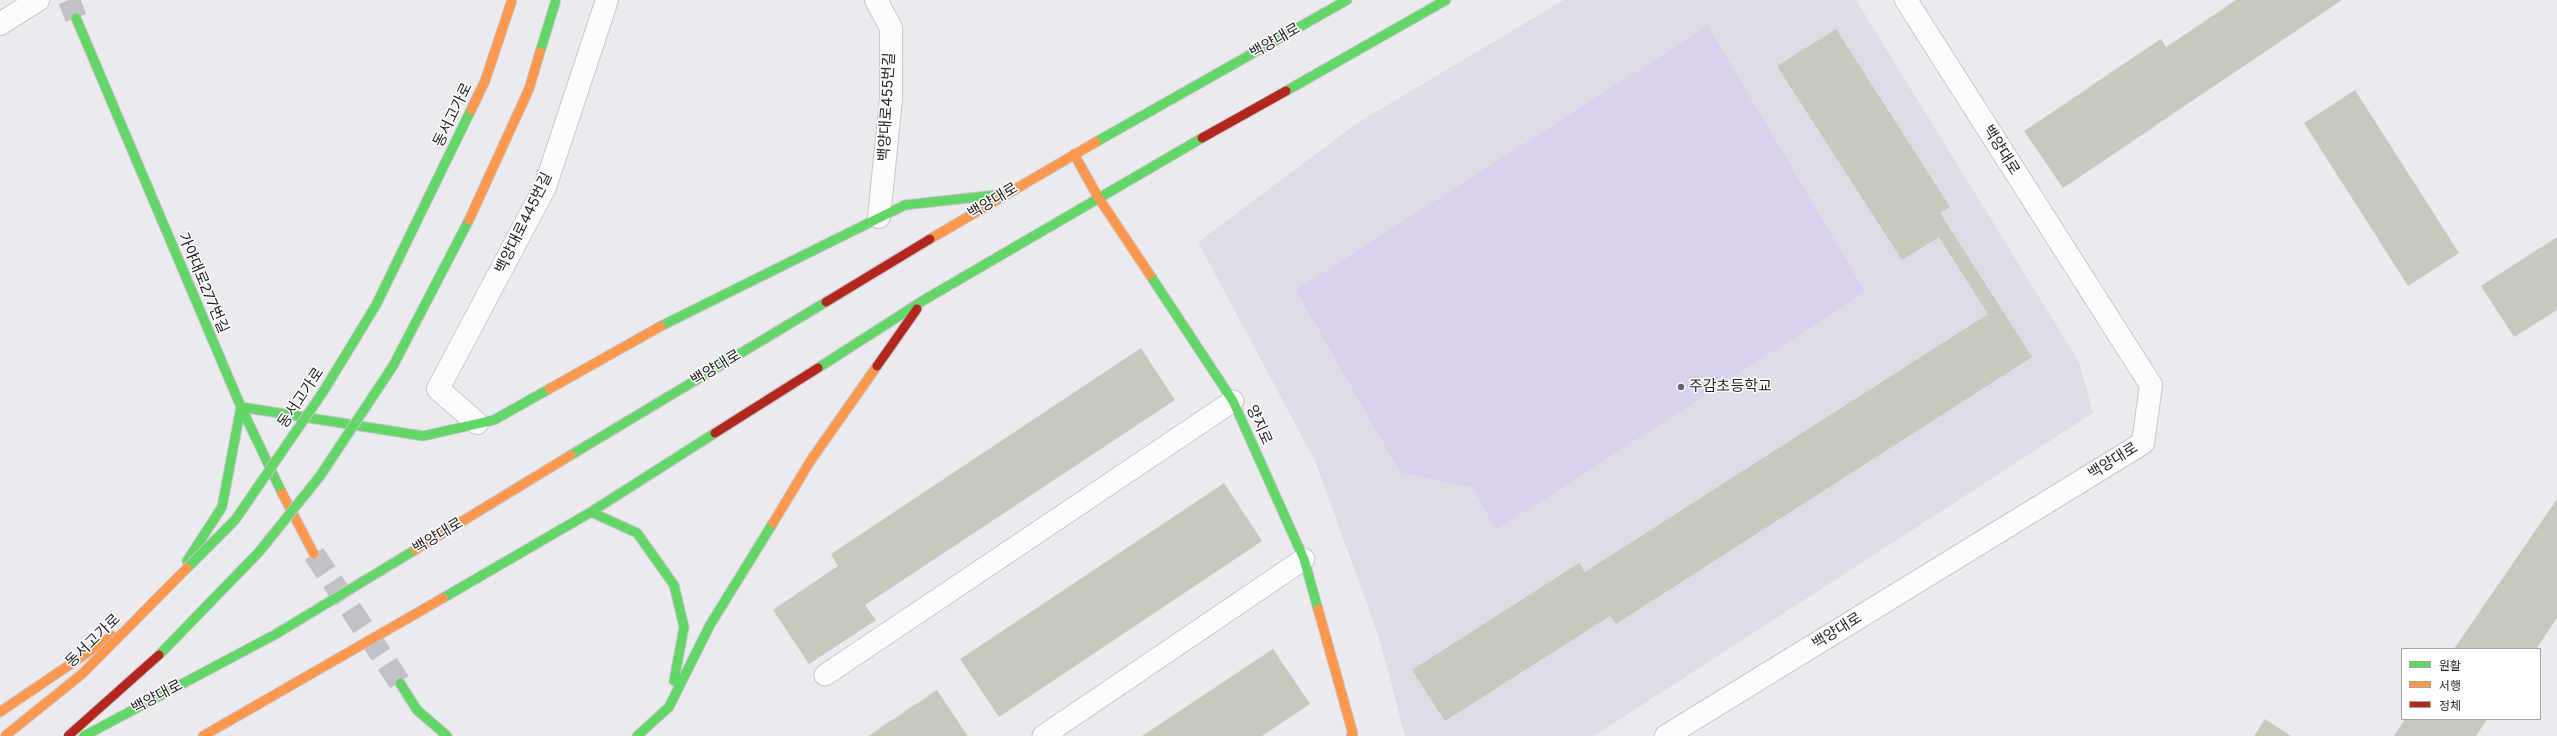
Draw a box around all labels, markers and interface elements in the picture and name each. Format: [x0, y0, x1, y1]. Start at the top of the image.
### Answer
street label: 백양대로 [1247, 19, 1303, 63]
street label: 백양대로455번길 [875, 52, 899, 162]
street label: 동서고가로 [430, 80, 476, 150]
street label: 백양대로 [1979, 122, 2023, 178]
street label: 백양대로445번길 [492, 170, 556, 276]
street label: 백양대로 [965, 179, 1021, 223]
street label: 가야대로277번길 [174, 230, 232, 336]
street label: 백양대로 [688, 346, 744, 390]
street label: 동서고가로 [274, 364, 328, 432]
place label: 주감초등학교 [1689, 378, 1772, 396]
marker: 주감초등학교 [1676, 382, 1686, 392]
street label: 양지로 [1242, 402, 1276, 448]
street label: 백양대로 [2085, 439, 2141, 483]
street label: 백양대로 [410, 514, 466, 558]
street label: 백양대로 [1809, 609, 1865, 653]
street label: 동서고가로 [62, 611, 124, 671]
legend [2401, 648, 2541, 720]
text: 원활 [2439, 659, 2461, 673]
street label: 백양대로 [128, 676, 186, 718]
text: 서행 [2439, 679, 2461, 693]
text: 정체 [2439, 699, 2461, 713]

